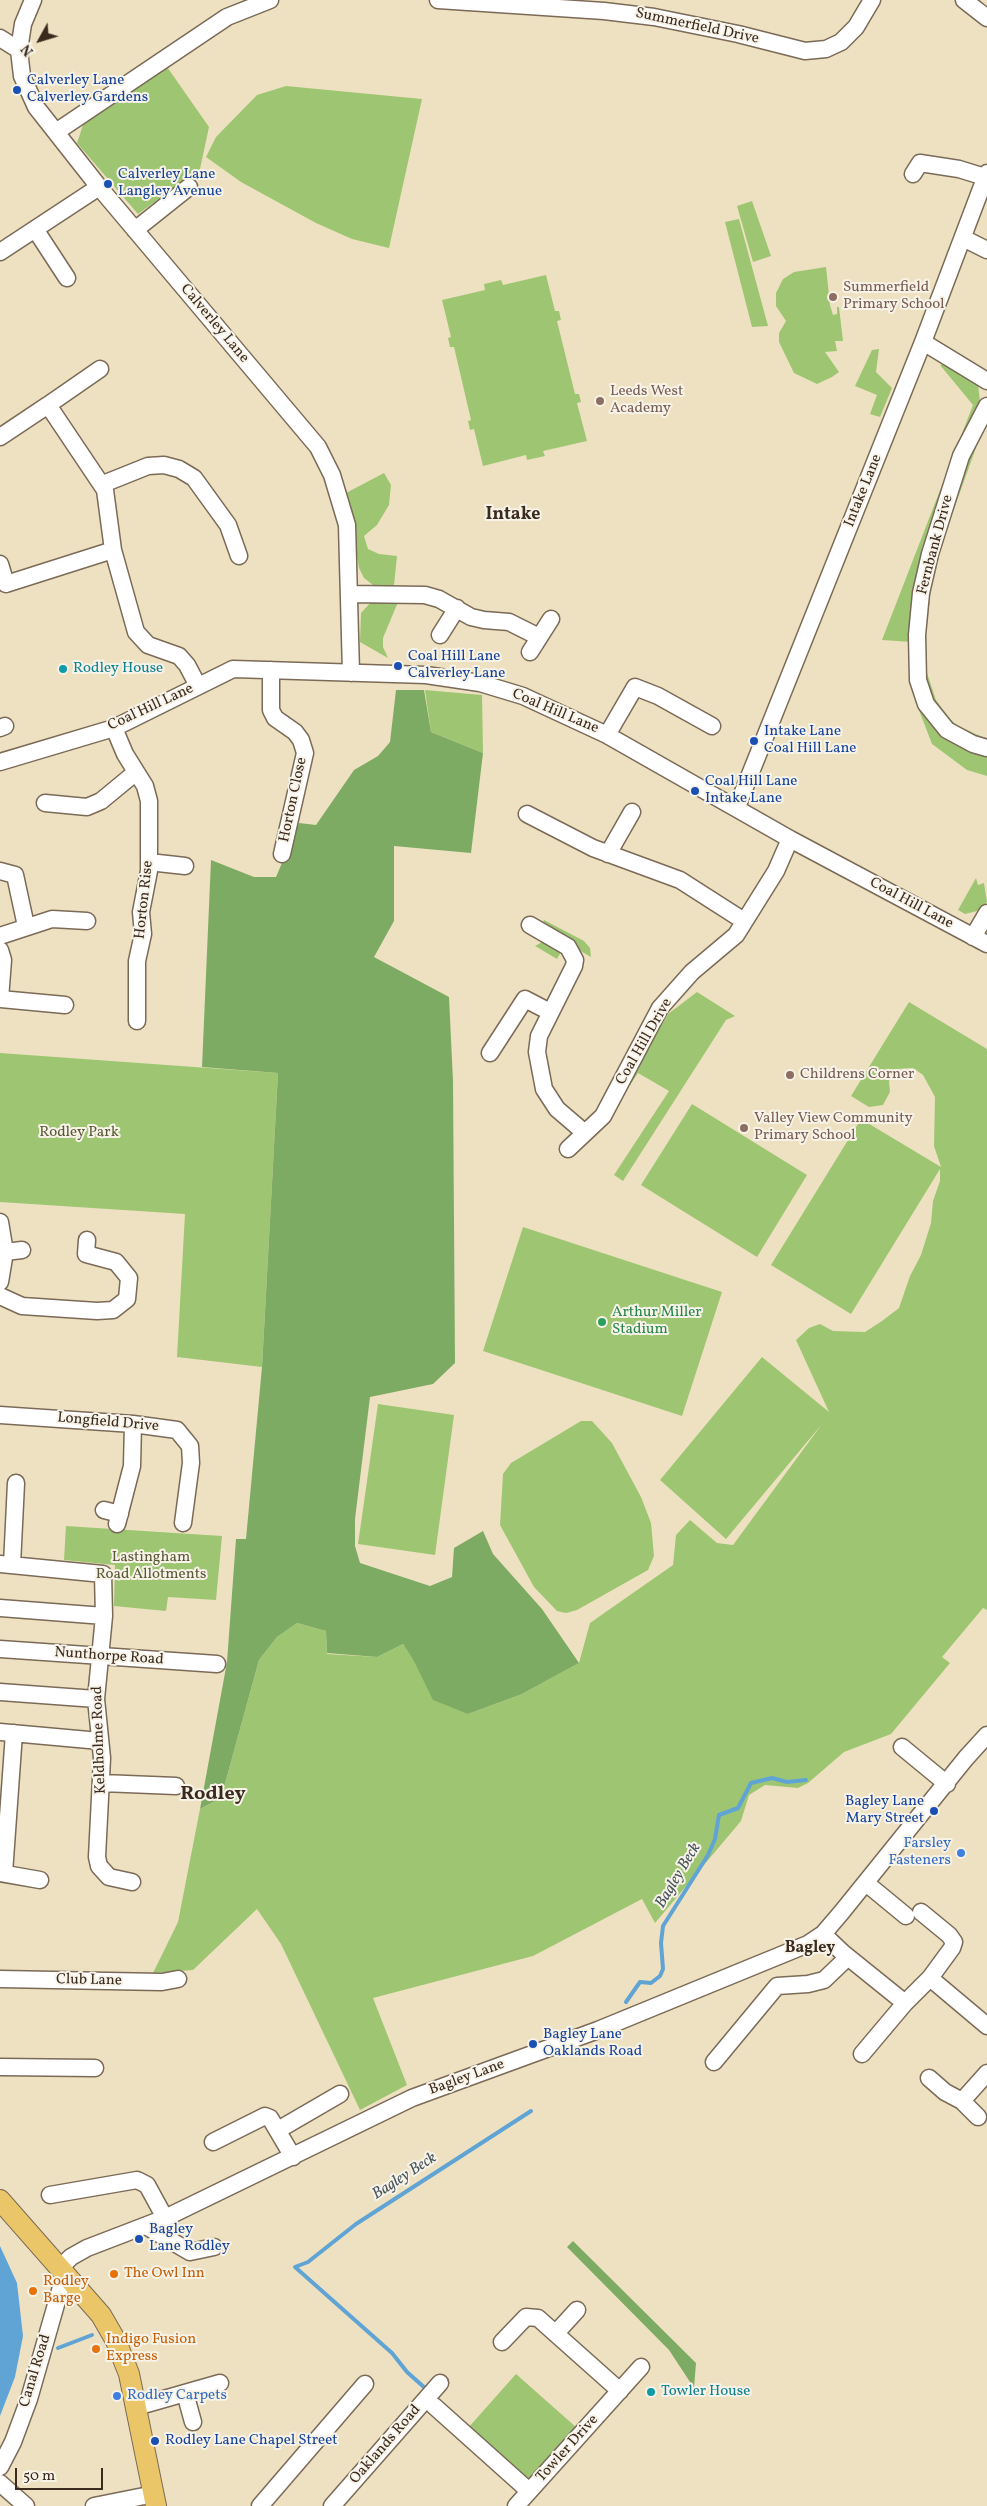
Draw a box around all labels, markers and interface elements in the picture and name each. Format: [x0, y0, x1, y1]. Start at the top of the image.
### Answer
street label: Summerfield Drive [634, 5, 760, 49]
north arrow [15, 15, 65, 65]
text: N [17, 40, 39, 60]
place label: Calverley Lane Calverley Gardens [27, 72, 148, 107]
marker: Calverley Lane Calverley Gardens [11, 84, 23, 96]
place label: Calverley Lane Langley Avenue [118, 166, 222, 201]
marker: Calverley Lane Langley Avenue [102, 178, 114, 190]
place label: Summerfield Primary School [843, 279, 945, 314]
street label: Calverley Lane [176, 281, 252, 367]
marker: Summerfield Primary School [827, 291, 839, 303]
place label: Leeds West Academy [610, 383, 683, 418]
marker: Leeds West Academy [594, 395, 606, 407]
street label: Intake Lane [841, 452, 887, 530]
street label: Fernbank Drive [914, 493, 958, 597]
district label: Intake [485, 505, 541, 527]
place label: Coal Hill Lane Calverley Lane [408, 648, 505, 683]
place label: Rodley House [73, 660, 163, 678]
marker: Coal Hill Lane Calverley Lane [392, 660, 404, 672]
marker: Rodley House [57, 663, 69, 675]
street label: Coal Hill Lane [105, 680, 197, 736]
street label: Coal Hill Lane [509, 686, 601, 738]
place label: Intake Lane Coal Hill Lane [764, 723, 856, 758]
marker: Intake Lane Coal Hill Lane [748, 735, 760, 747]
street label: Horton Close [276, 756, 312, 844]
place label: Coal Hill Lane Intake Lane [705, 773, 797, 808]
marker: Coal Hill Lane Intake Lane [689, 785, 701, 797]
street label: Horton Rise [132, 860, 158, 940]
street label: Coal Hill Lane [866, 874, 956, 934]
street label: Coal Hill Drive [613, 995, 677, 1089]
place label: Childrens Corner [800, 1066, 914, 1084]
marker: Childrens Corner [784, 1069, 796, 1081]
place label: Valley View Community Primary School [754, 1110, 913, 1145]
marker: Valley View Community Primary School [738, 1122, 750, 1134]
park label: Rodley Park [39, 1124, 119, 1142]
place label: Arthur Miller Stadium [612, 1304, 702, 1339]
marker: Arthur Miller Stadium [596, 1316, 608, 1328]
street label: Longfield Drive [56, 1410, 160, 1436]
park label: Lastingham Road Allotments [96, 1549, 206, 1584]
street label: Nunthorpe Road [54, 1644, 164, 1670]
street label: Keldholme Road [89, 1686, 111, 1794]
district label: Rodley [180, 1783, 246, 1807]
place label: Bagley Lane Mary Street [845, 1793, 924, 1828]
marker: Bagley Lane Mary Street [928, 1805, 940, 1817]
place label: Farsley Fasteners [888, 1835, 951, 1870]
water label: Bagley Beck [652, 1840, 706, 1912]
marker: Farsley Fasteners [955, 1847, 967, 1859]
district label: Bagley [785, 1939, 835, 1959]
street label: Club Lane [56, 1971, 122, 1991]
place label: Bagley Lane Oaklands Road [543, 2026, 642, 2061]
marker: Bagley Lane Oaklands Road [527, 2038, 539, 2050]
street label: Bagley Lane [427, 2056, 507, 2100]
water label: Bagley Beck [369, 2149, 441, 2205]
place label: Bagley Lane Rodley [149, 2221, 230, 2256]
marker: Bagley Lane Rodley [133, 2233, 145, 2245]
place label: The Owl Inn [124, 2265, 205, 2283]
marker: The Owl Inn [108, 2268, 120, 2280]
place label: Rodley Barge [43, 2273, 89, 2308]
marker: Rodley Barge [27, 2285, 39, 2297]
place label: Indigo Fusion Express [106, 2331, 196, 2366]
street label: Canal Road [16, 2332, 56, 2410]
marker: Indigo Fusion Express [90, 2343, 102, 2355]
place label: Towler House [661, 2383, 750, 2401]
marker: Towler House [645, 2386, 657, 2398]
place label: Rodley Carpets [127, 2387, 227, 2405]
marker: Rodley Carpets [111, 2390, 123, 2402]
street label: Oaklands Road [347, 2402, 425, 2488]
street label: Towler Drive [533, 2412, 603, 2486]
place label: Rodley Lane Chapel Street [165, 2432, 338, 2450]
marker: Rodley Lane Chapel Street [149, 2435, 161, 2447]
scale bar [18, 2458, 105, 2490]
text: 50 m [23, 2466, 55, 2487]

